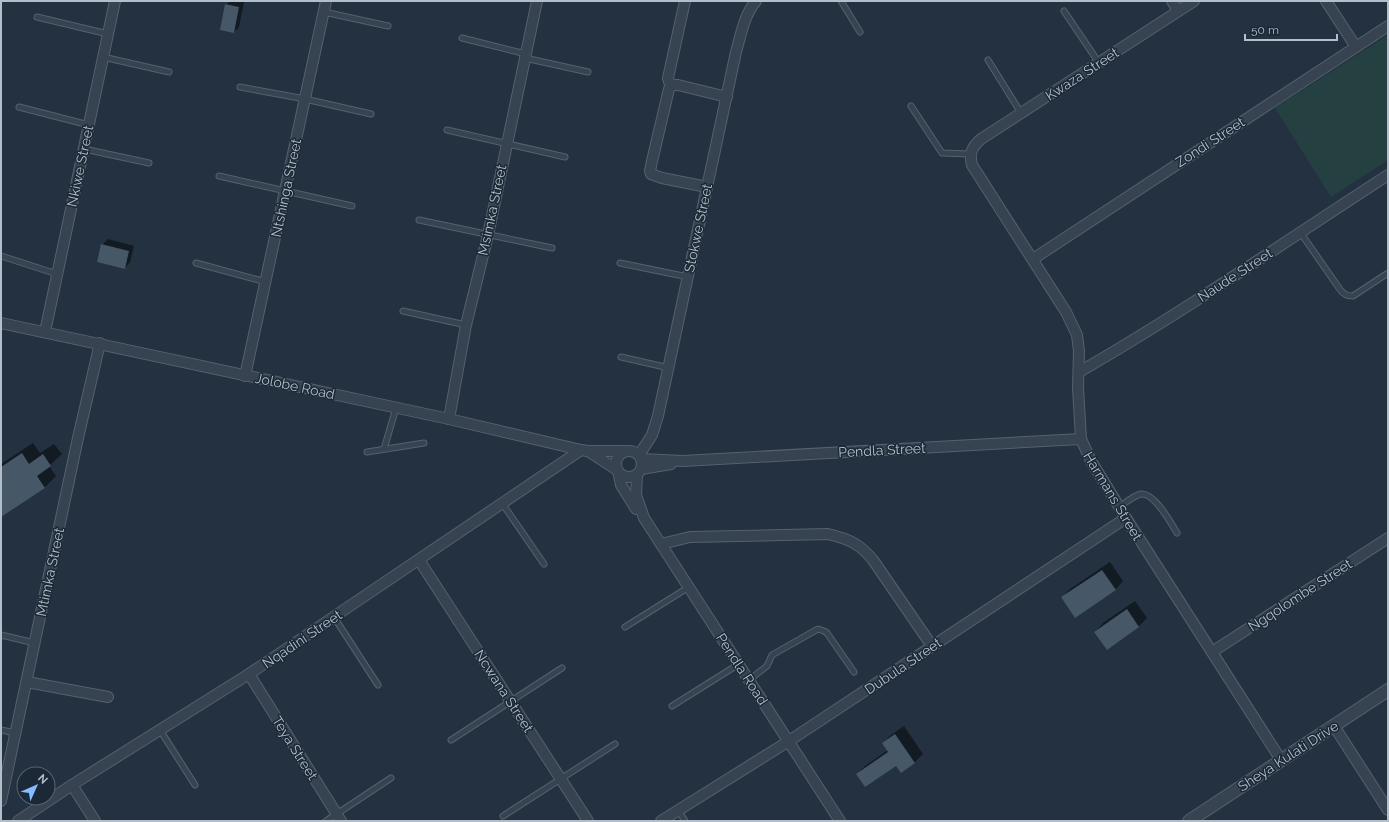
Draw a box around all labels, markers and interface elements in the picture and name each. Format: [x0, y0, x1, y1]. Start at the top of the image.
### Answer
scale bar [1245, 16, 1337, 42]
text: 50 m [1251, 23, 1279, 37]
street label: Kwaza Street [1042, 44, 1122, 104]
street label: Zondi Street [1172, 114, 1248, 170]
street label: Nkiwe Street [64, 123, 97, 208]
street label: Ntshinga Street [268, 137, 304, 239]
street label: Msimka Street [475, 163, 509, 257]
street label: Stokwe Street [681, 182, 715, 274]
street label: Naude Street [1195, 245, 1276, 305]
street label: Jolobe Road [254, 370, 336, 402]
street label: Pendla Street [838, 440, 926, 460]
street label: Harmans Street [1080, 449, 1146, 544]
street label: Mtimka Street [33, 526, 67, 618]
street label: Ngqolombe Street [1245, 555, 1355, 635]
street label: Nqadini Street [259, 606, 345, 671]
street label: Pendla Road [713, 630, 771, 708]
street label: Dubula Street [862, 634, 945, 698]
street label: Ncwana Street [471, 647, 537, 736]
street label: Teya Street [269, 713, 321, 783]
street label: Sheya Kulati Drive [1235, 718, 1341, 794]
north arrow [16, 766, 56, 806]
text: N [35, 772, 50, 787]

